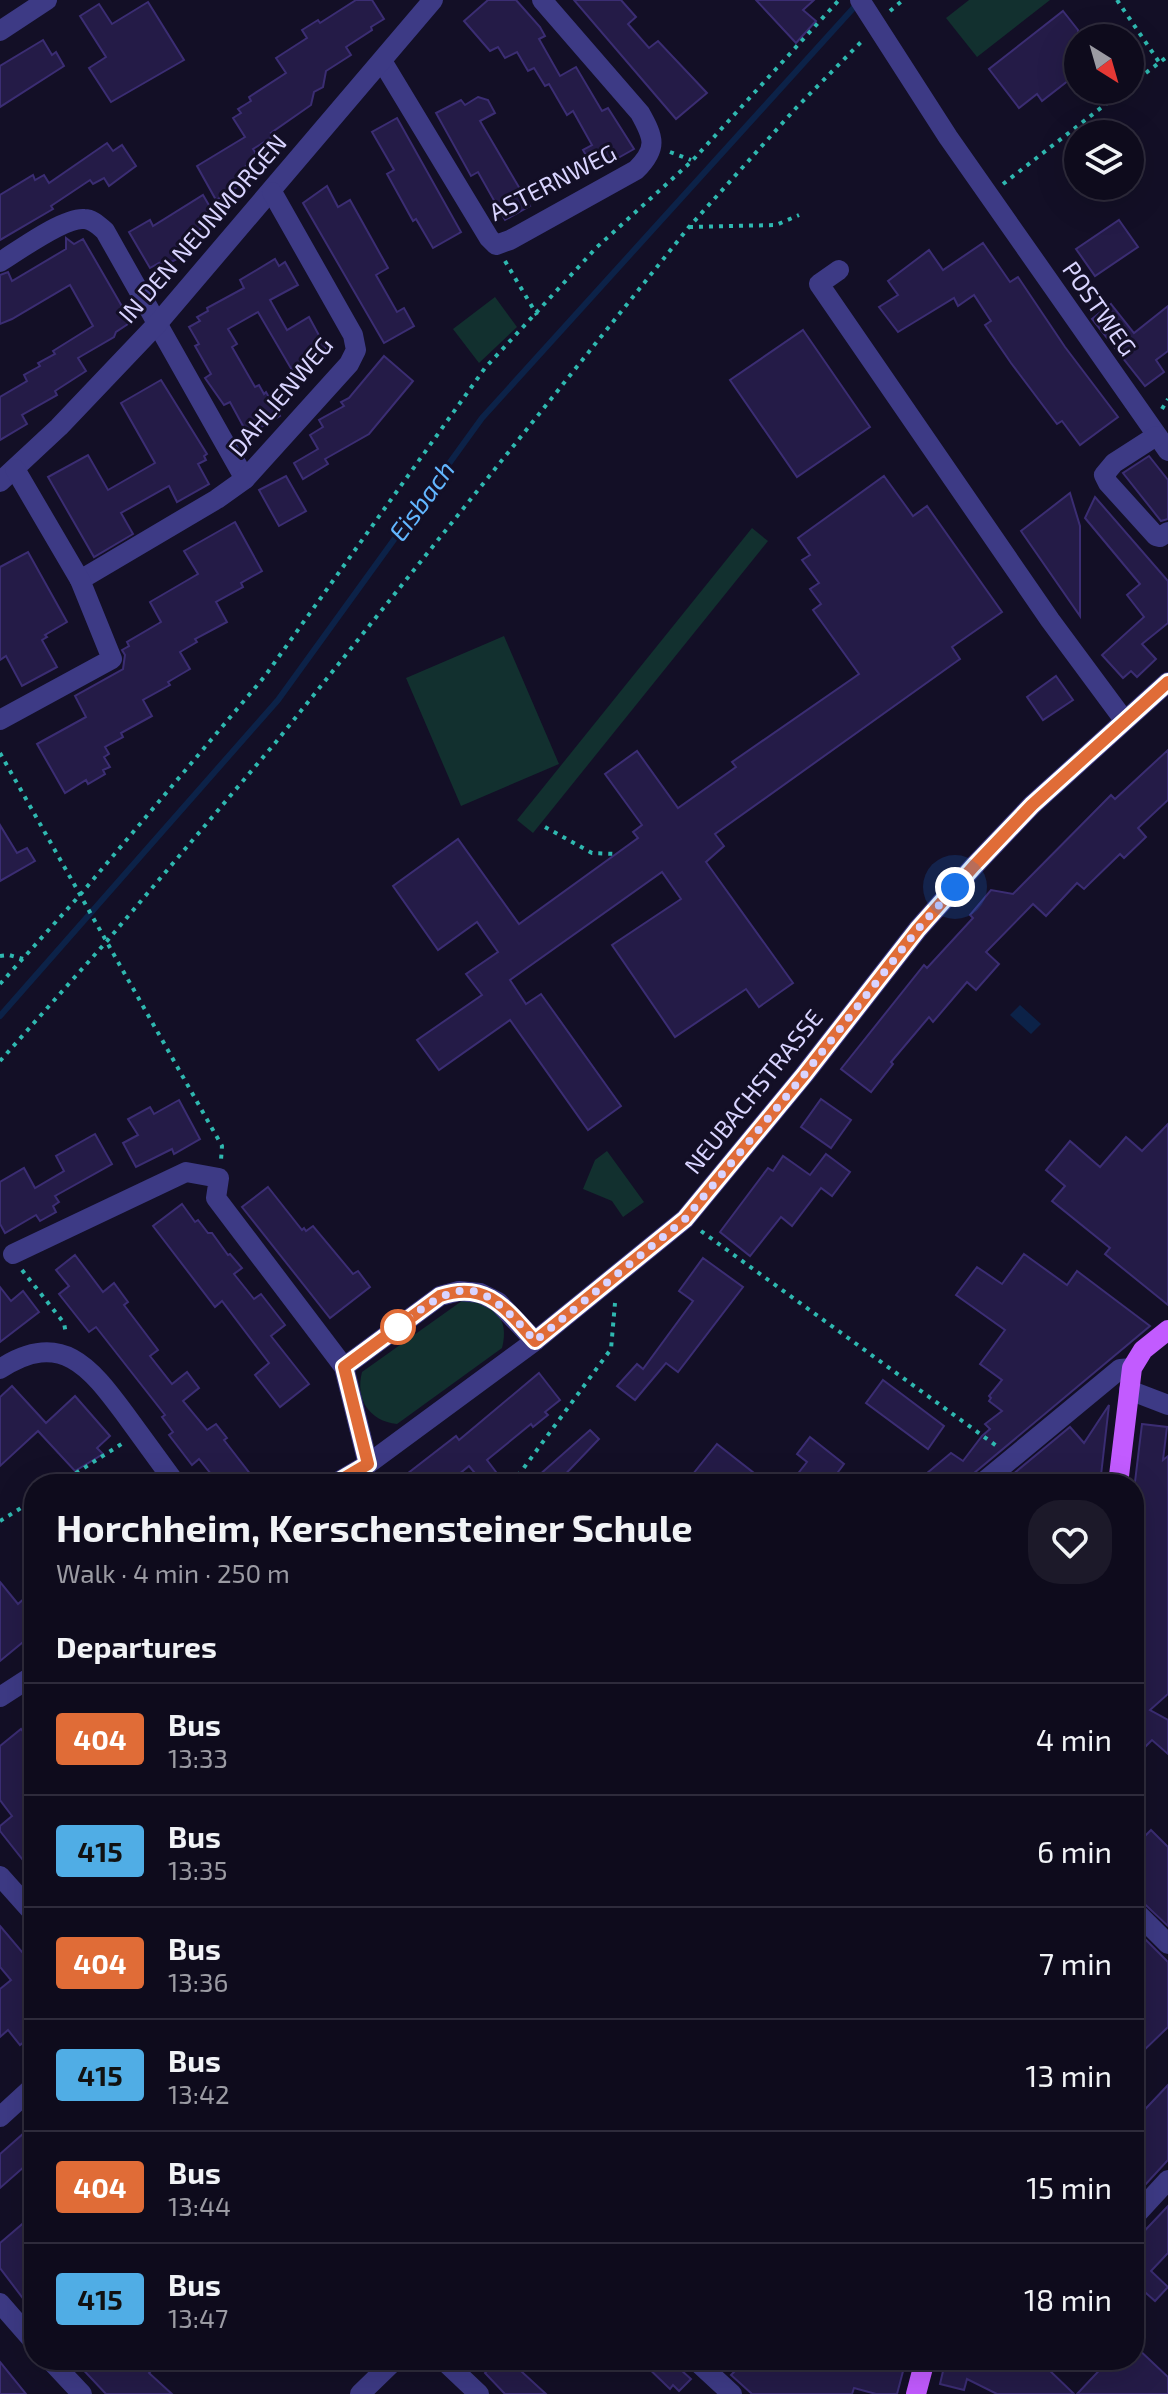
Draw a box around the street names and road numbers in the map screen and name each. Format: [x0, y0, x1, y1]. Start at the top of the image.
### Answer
street label: IN DEN NEUNMORGEN [112, 128, 292, 328]
street label: ASTERNWEG [484, 137, 621, 226]
street label: POSTWEG [1057, 255, 1143, 361]
street label: DAHLIENWEG [222, 330, 338, 462]
street label: NEUBACHSTRASSE [678, 1003, 828, 1179]

